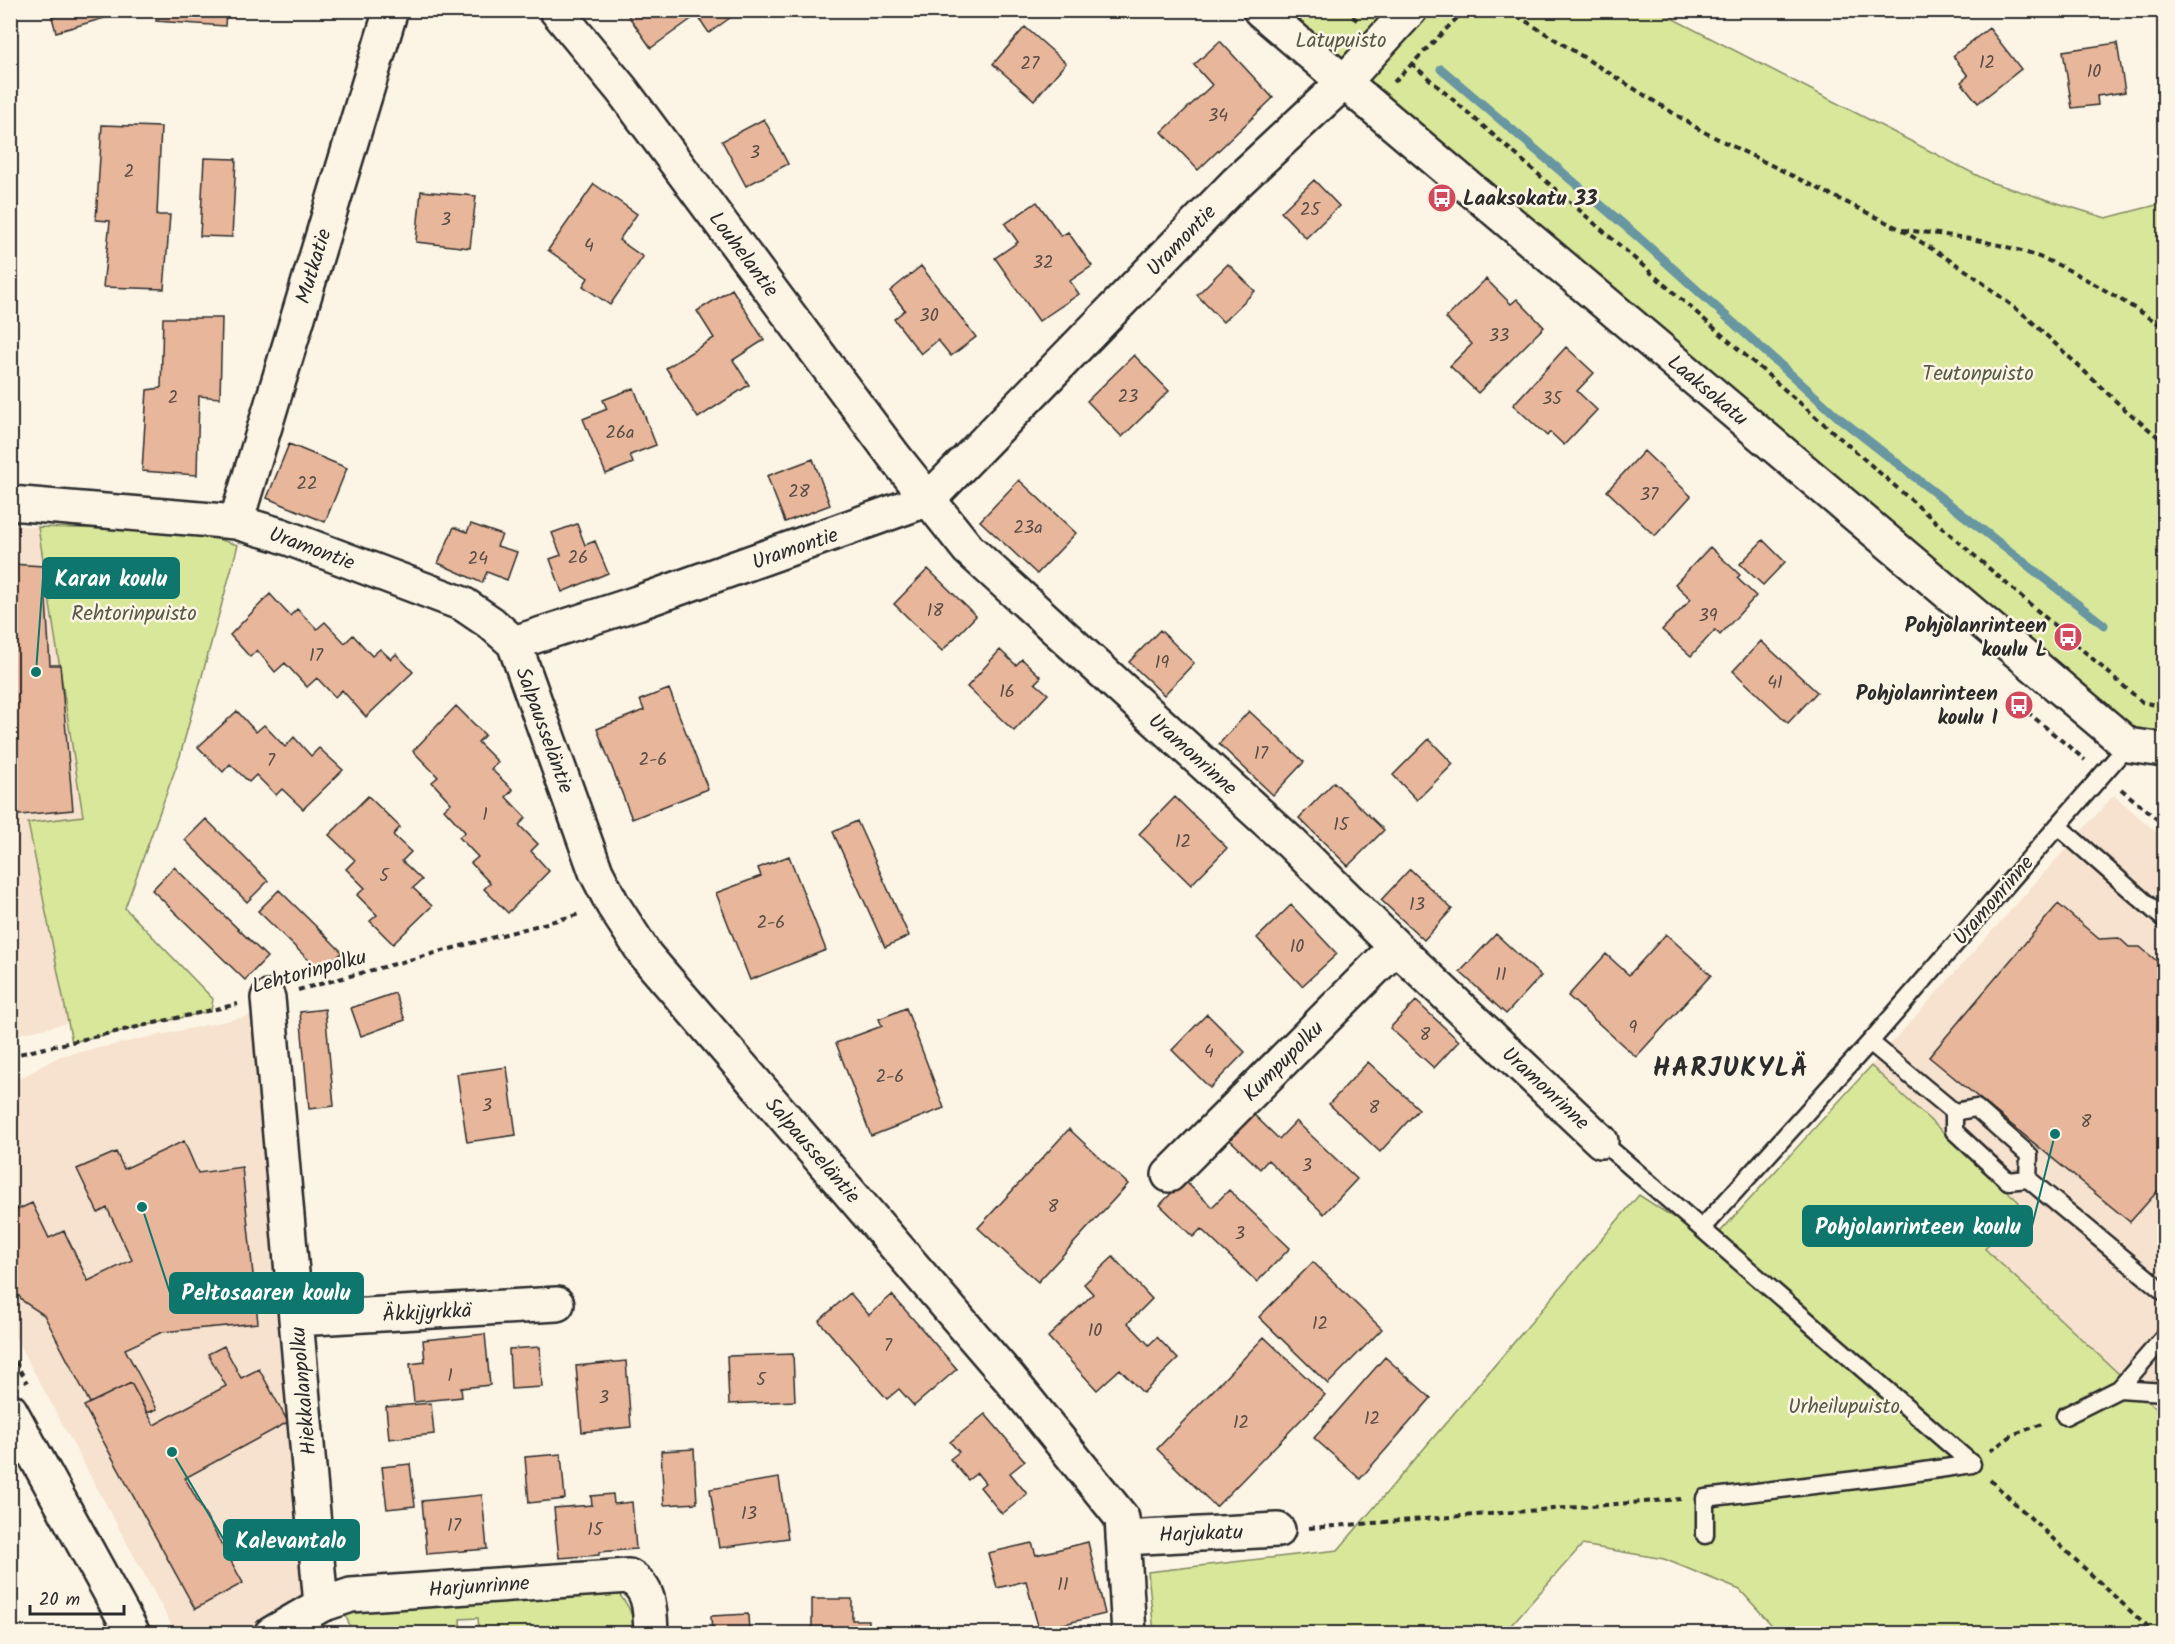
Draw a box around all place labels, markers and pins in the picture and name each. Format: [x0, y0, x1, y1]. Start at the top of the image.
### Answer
bus stop icon: Laaksokatu 33 [1426, 182, 1458, 214]
place label: Laaksokatu 33 [1463, 183, 1598, 216]
callout: Karan koulu [43, 558, 179, 598]
place label: Pohjolanrinteen koulu L [1905, 610, 2047, 667]
bus stop icon: Pohjolanrinteen koulu L [2052, 621, 2084, 653]
place label: Pohjolanrinteen koulu I [1856, 678, 1998, 735]
bus stop icon: Pohjolanrinteen koulu I [2003, 689, 2035, 721]
callout: Pohjolanrinteen koulu [1803, 1206, 2032, 1246]
callout: Peltosaaren koulu [170, 1273, 363, 1313]
callout: Kalevantalo [224, 1520, 359, 1560]

